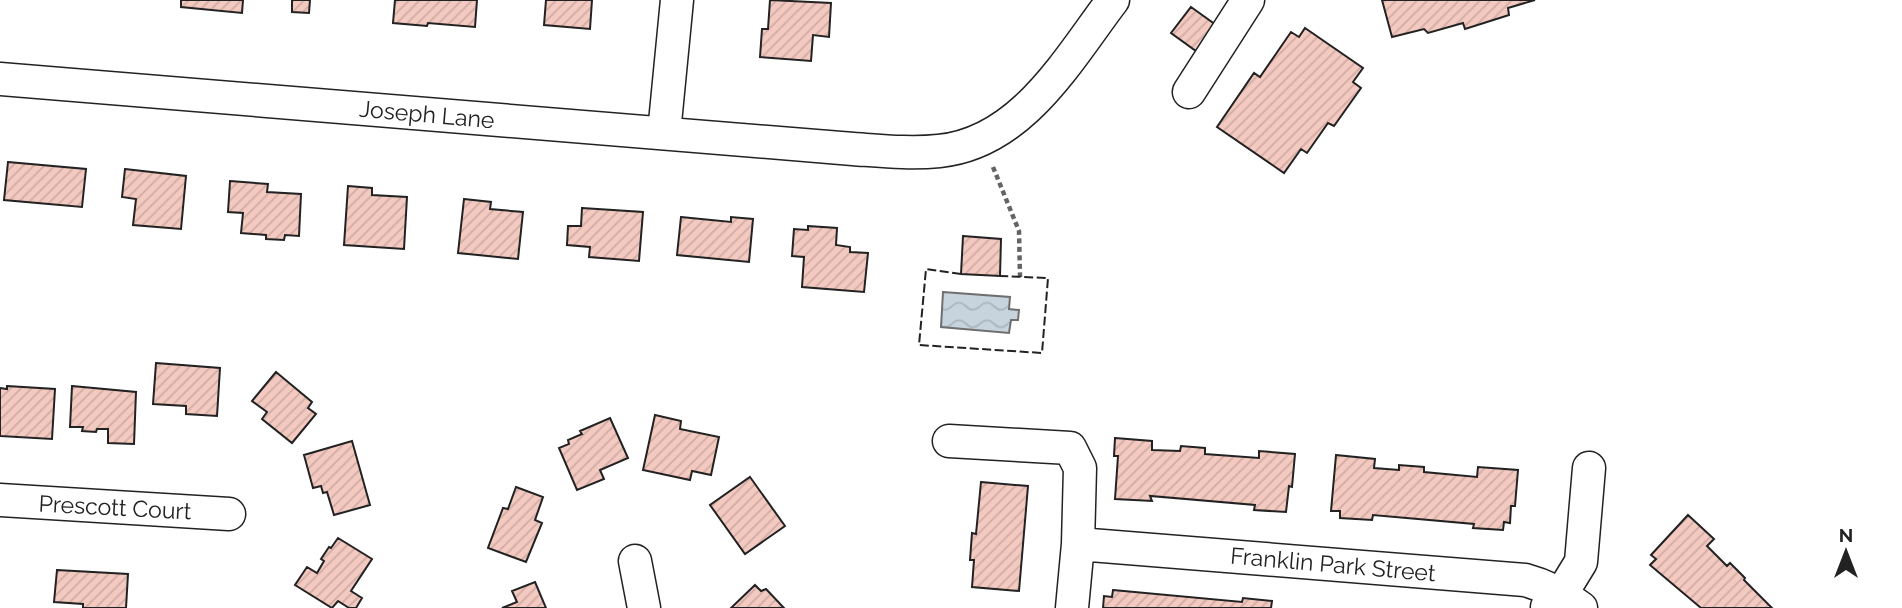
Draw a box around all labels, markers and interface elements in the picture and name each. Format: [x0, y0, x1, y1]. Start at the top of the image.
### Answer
street label: Joseph Lane [358, 95, 496, 133]
street label: Prescott Court [38, 490, 192, 524]
north arrow [1811, 517, 1881, 587]
text: N [1839, 524, 1853, 546]
street label: Franklin Park Street [1229, 542, 1437, 586]

